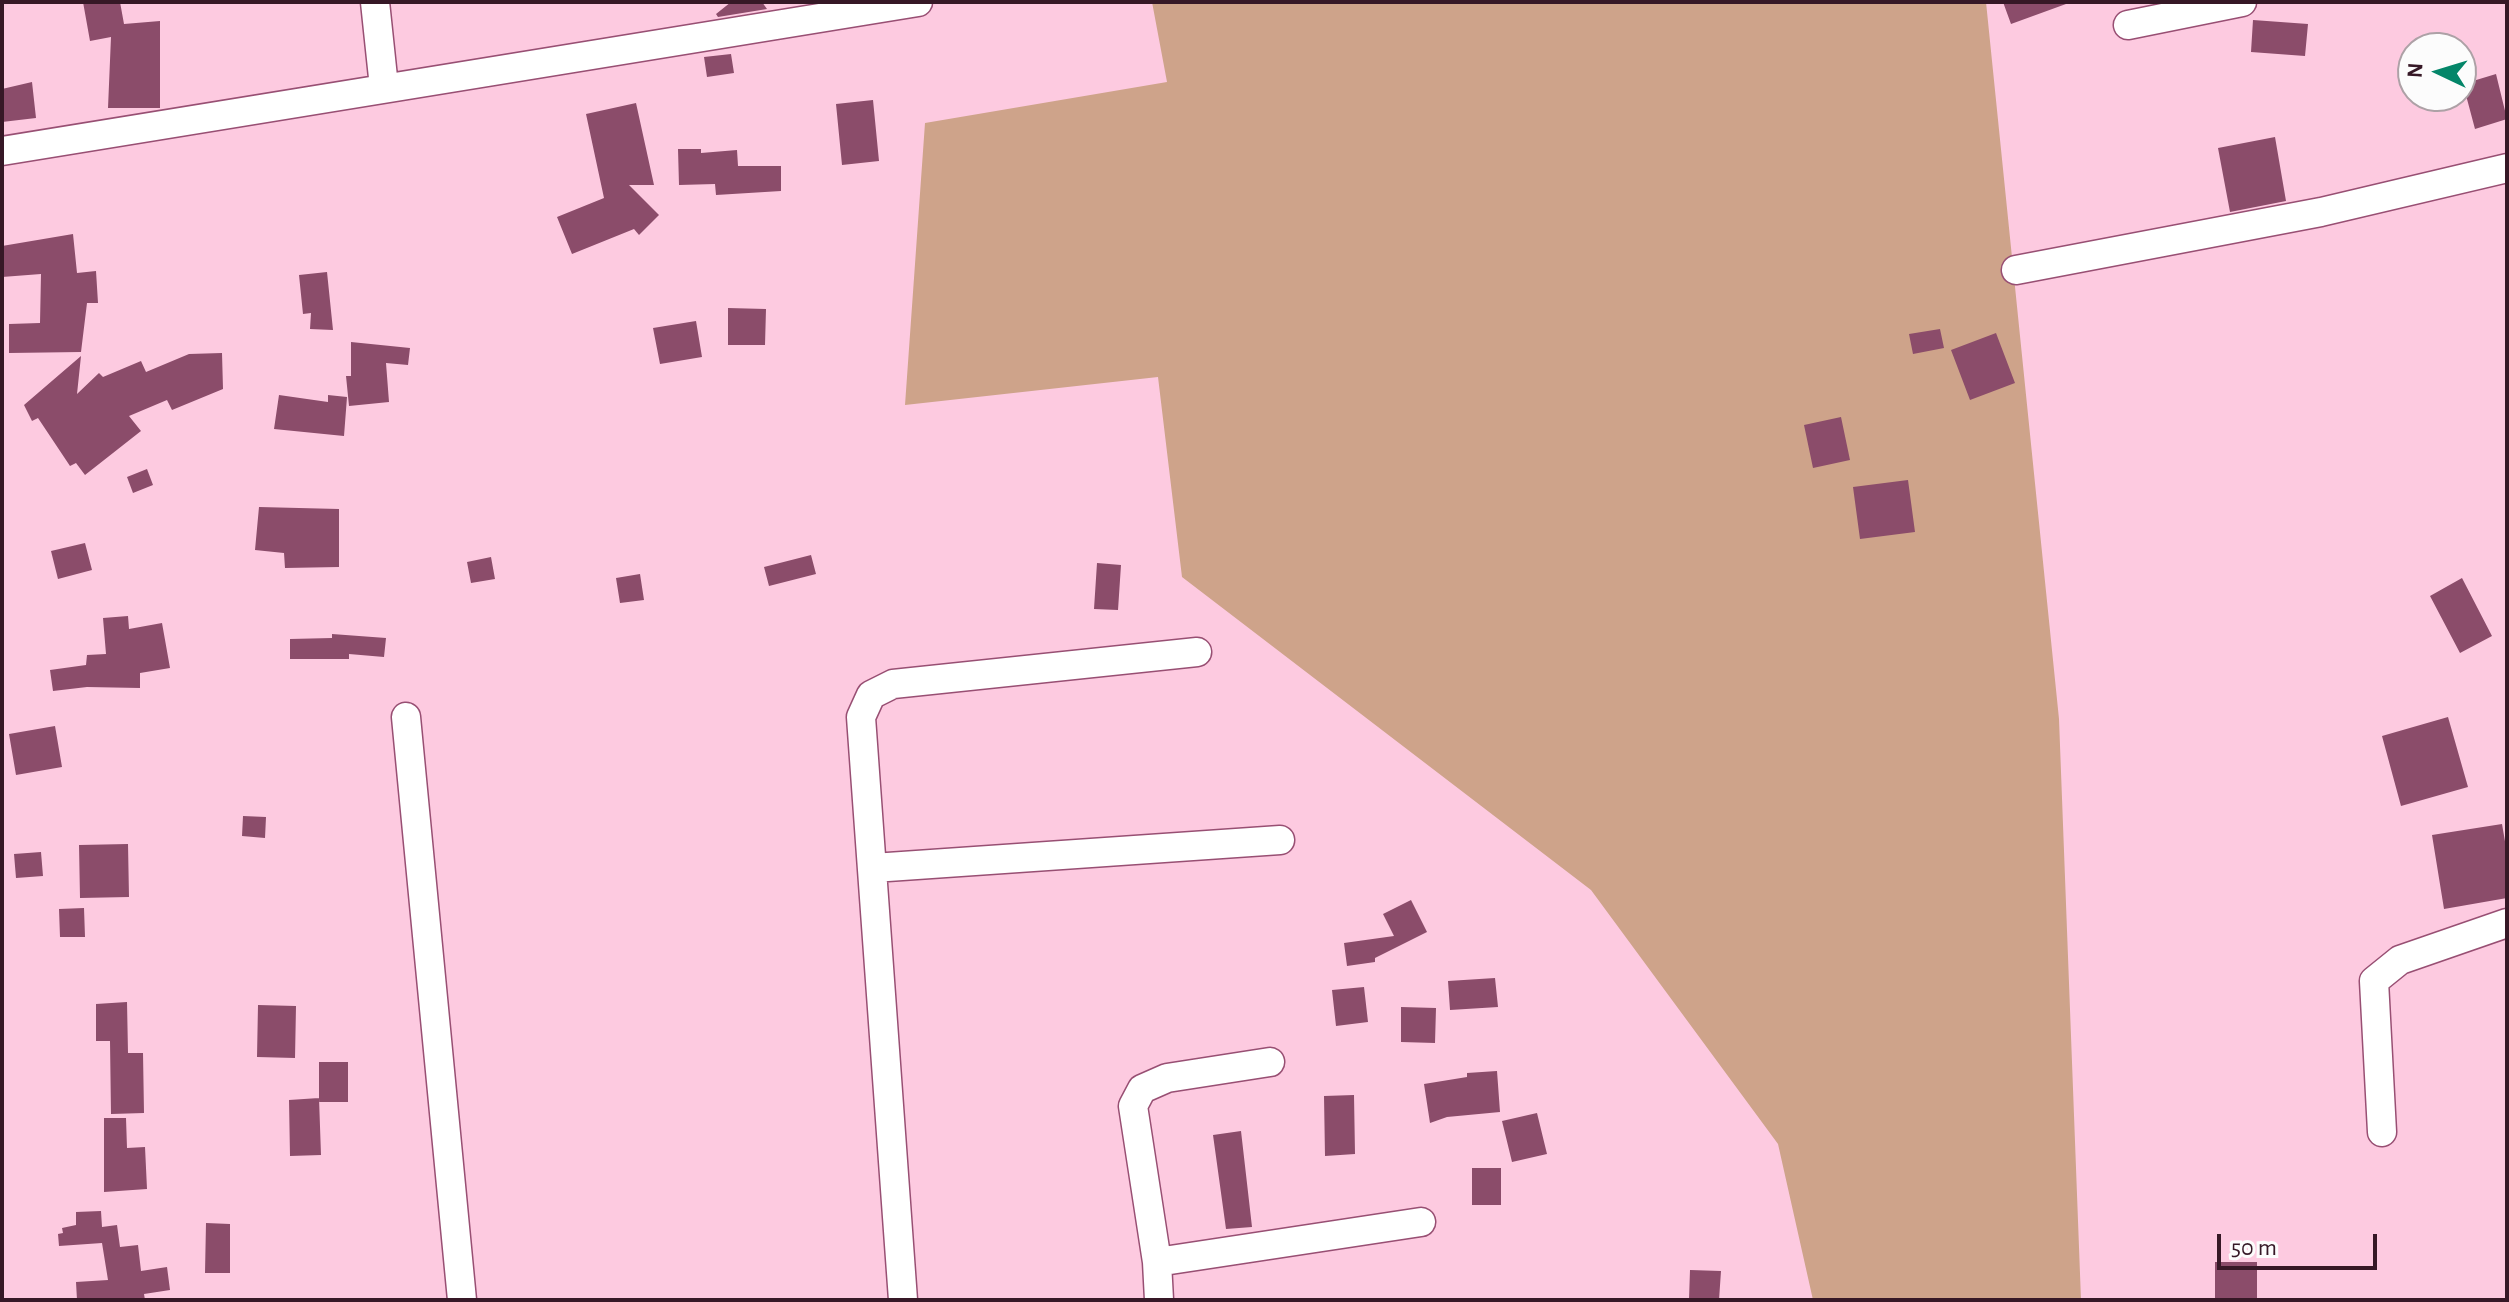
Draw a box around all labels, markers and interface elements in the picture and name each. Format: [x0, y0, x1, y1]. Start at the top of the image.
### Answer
north arrow [2397, 32, 2477, 112]
text: N [2404, 62, 2427, 79]
scale bar [2221, 1218, 2381, 1268]
text: 50 m [2231, 1236, 2277, 1260]

